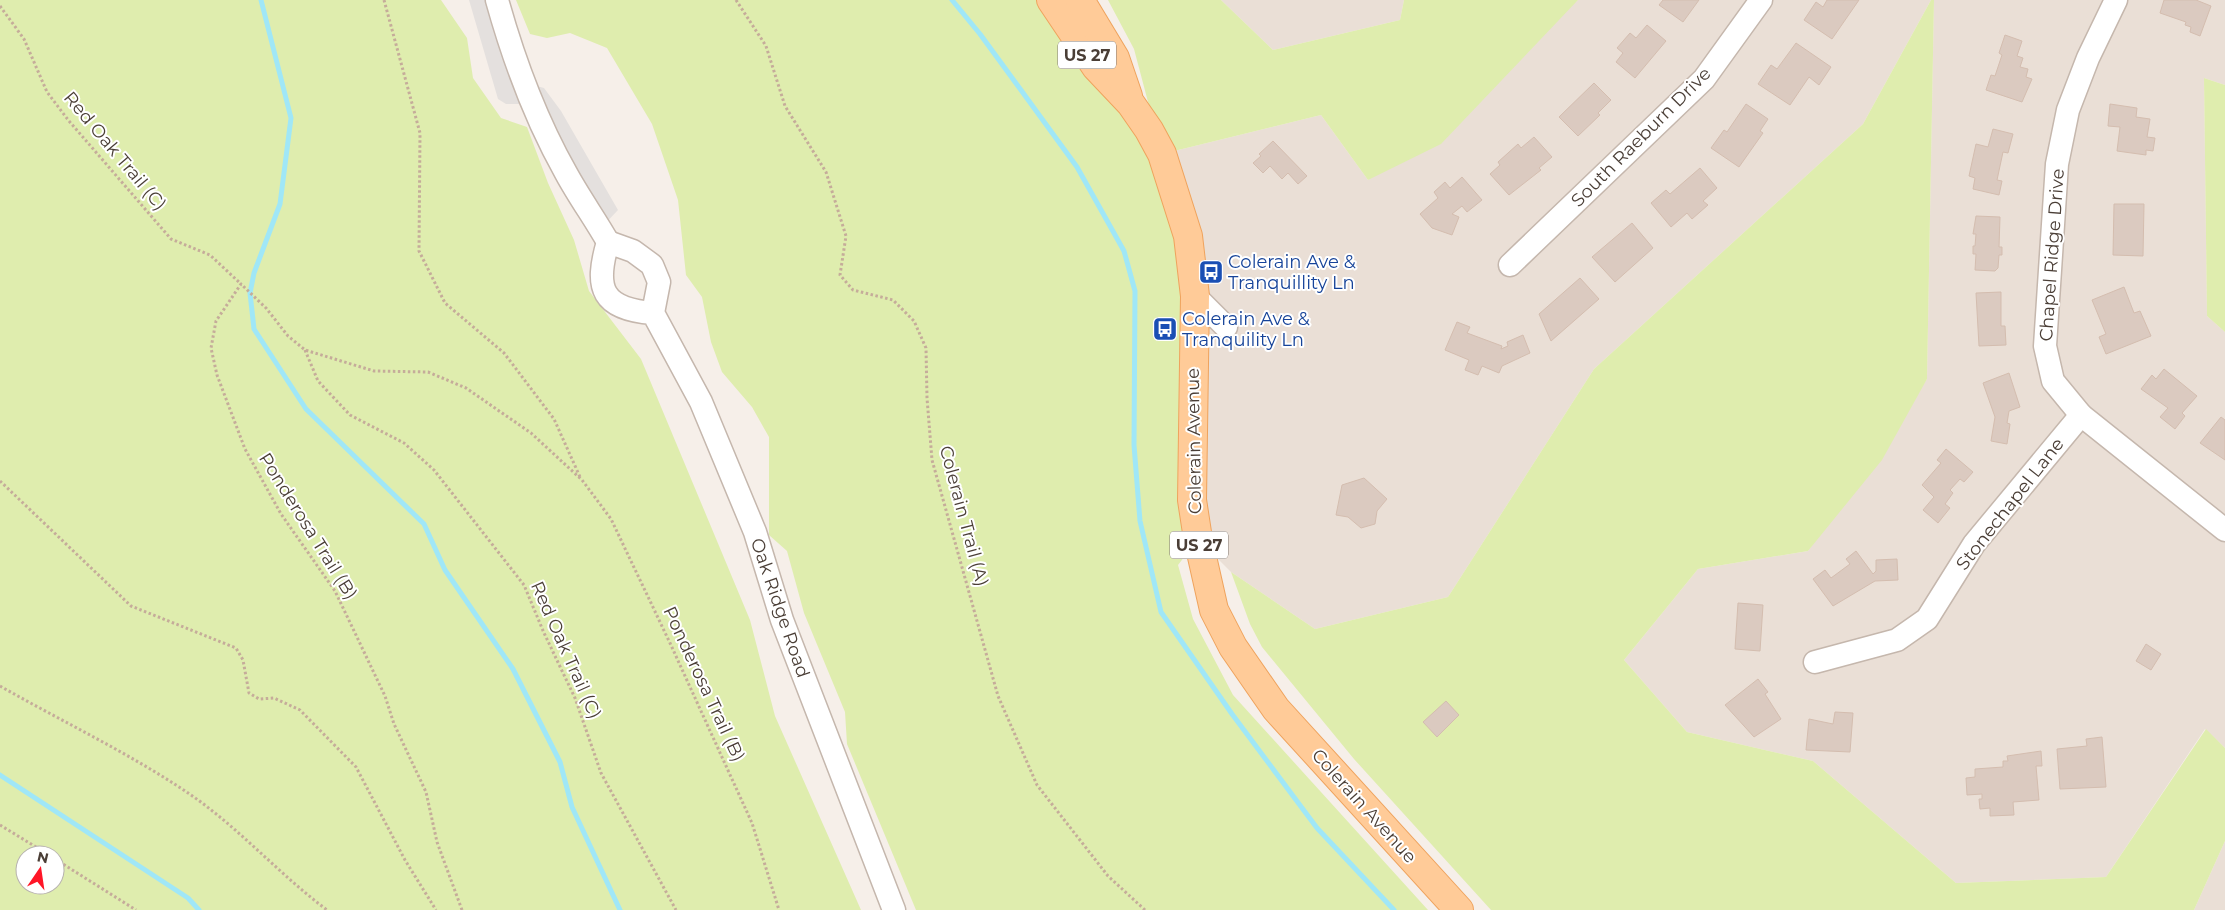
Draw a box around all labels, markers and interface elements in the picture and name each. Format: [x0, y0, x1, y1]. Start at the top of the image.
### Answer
road number: US 27 [1058, 42, 1116, 68]
street label: South Raeburn Drive [1567, 62, 1716, 211]
street label: Red Oak Trail (C) [59, 87, 171, 215]
street label: Chapel Ridge Drive [2035, 168, 2069, 342]
place label: Colerain Ave & Tranquillity Ln [1228, 251, 1356, 294]
bus stop icon: Colerain Ave & Tranquillity Ln [1198, 259, 1224, 285]
place label: Colerain Ave & Tranquility Ln [1182, 308, 1310, 351]
bus stop icon: Colerain Ave & Tranquility Ln [1152, 316, 1178, 342]
street label: Colerain Avenue [1182, 368, 1206, 514]
street label: Stonechapel Lane [1951, 433, 2069, 575]
street label: Colerain Trail (A) [935, 443, 993, 589]
street label: Ponderosa Trail (B) [254, 449, 362, 603]
road number: US 27 [1170, 532, 1228, 558]
street label: Oak Ridge Road [746, 535, 814, 681]
street label: Red Oak Trail (C) [526, 578, 606, 722]
street label: Ponderosa Trail (B) [658, 603, 750, 765]
street label: Colerain Avenue [1307, 744, 1421, 868]
north arrow [15, 845, 65, 895]
text: N [35, 847, 50, 867]

